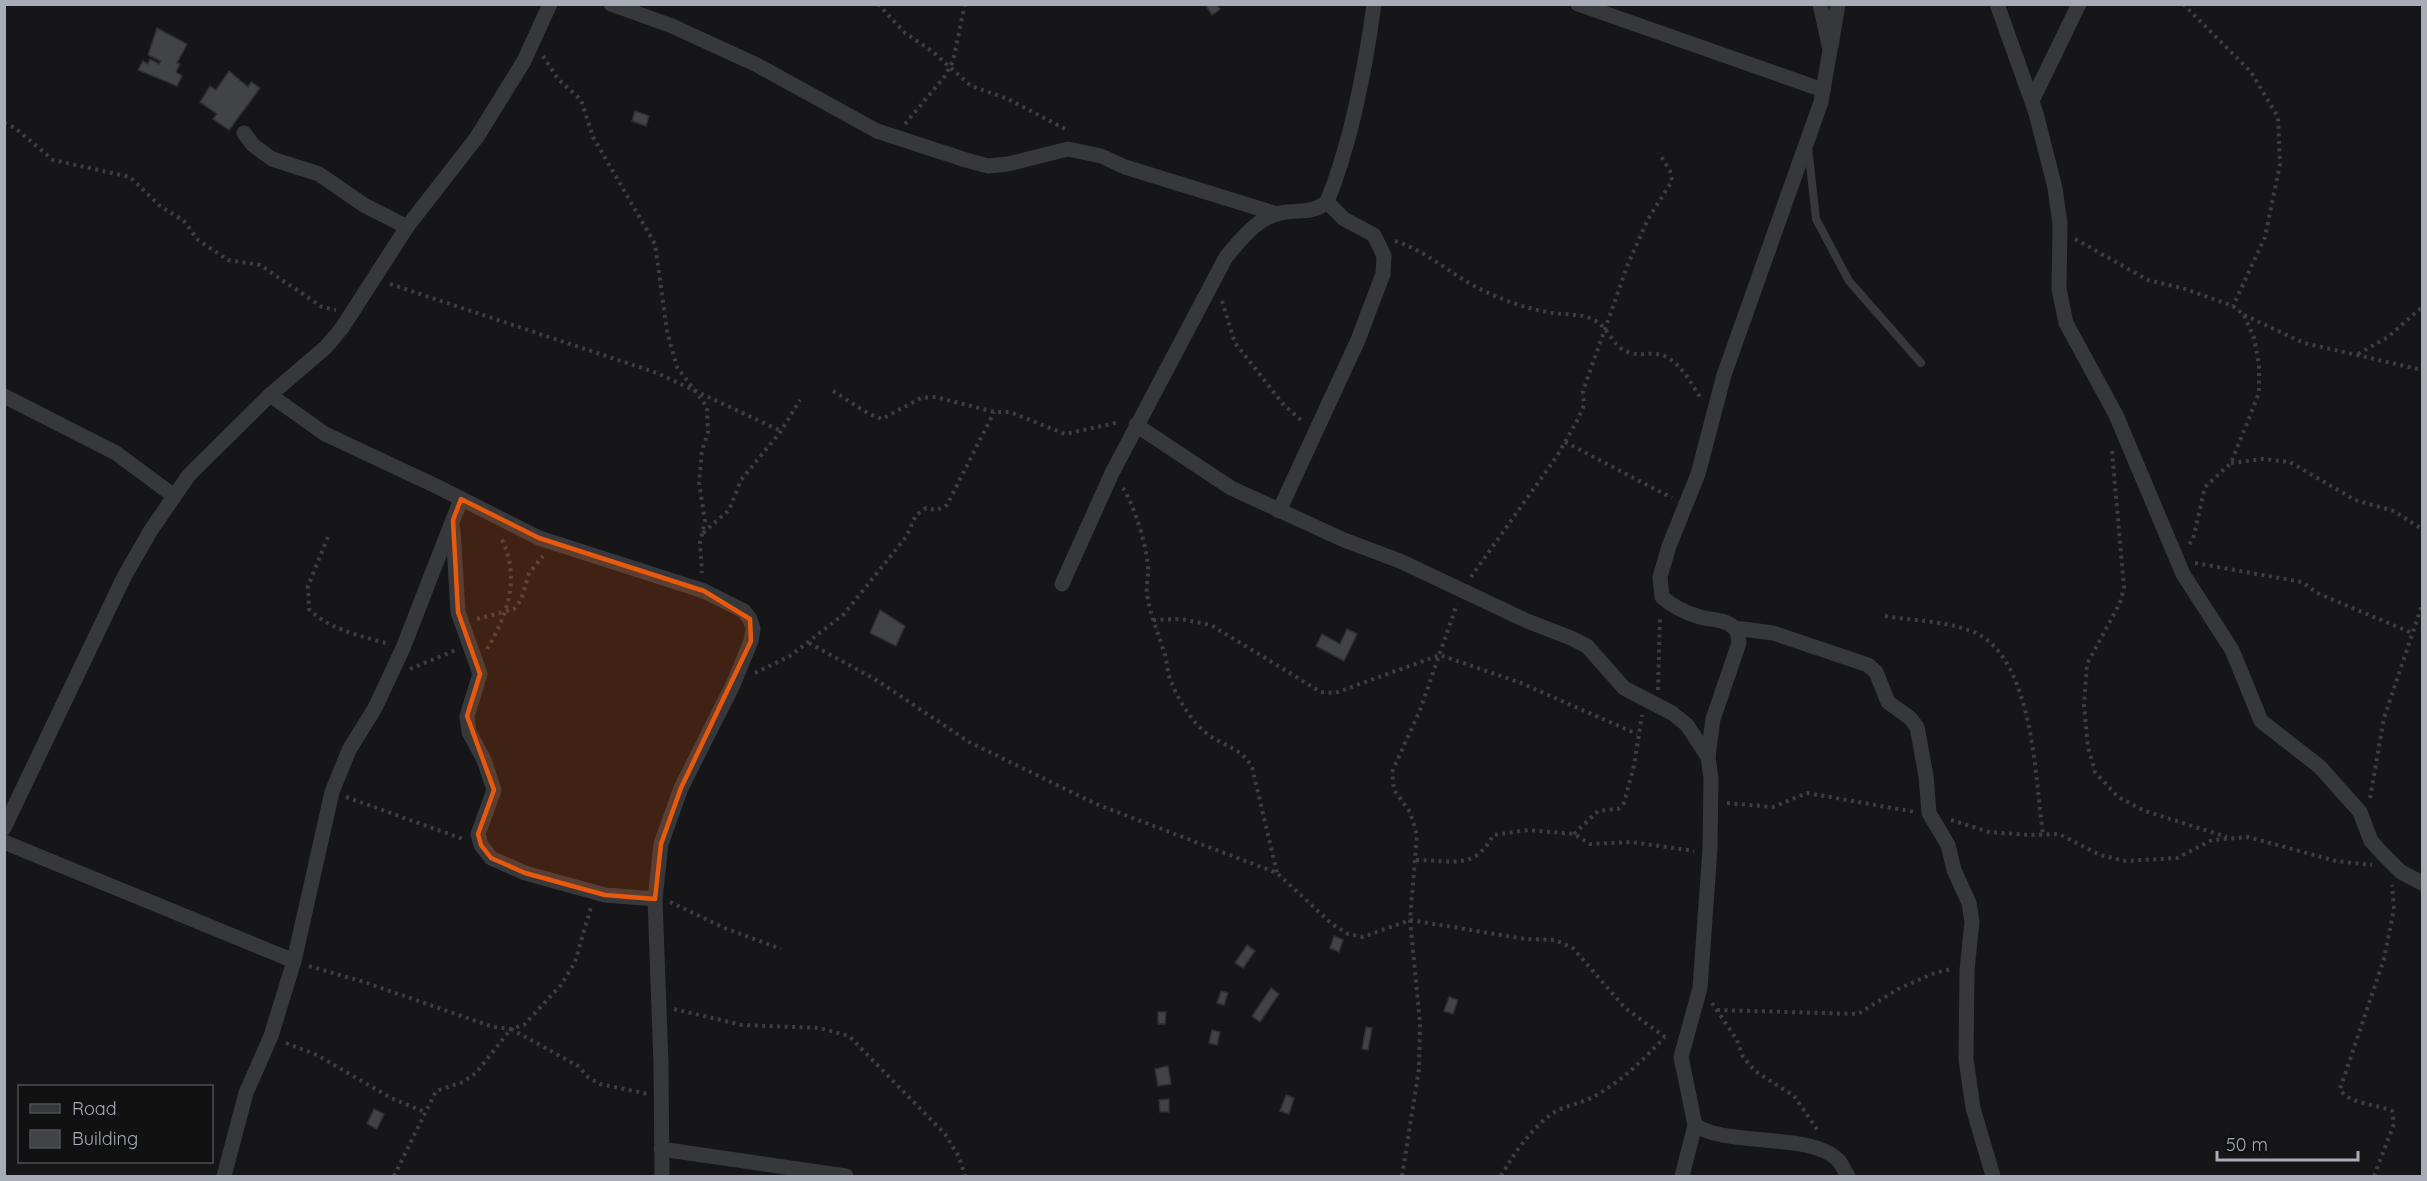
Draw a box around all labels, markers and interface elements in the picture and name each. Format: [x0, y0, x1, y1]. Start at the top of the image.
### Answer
legend [18, 1085, 213, 1163]
text: Road [72, 1097, 117, 1120]
scale bar [2217, 1124, 2358, 1162]
text: Building [72, 1127, 138, 1150]
text: 50 m [2226, 1133, 2268, 1156]

